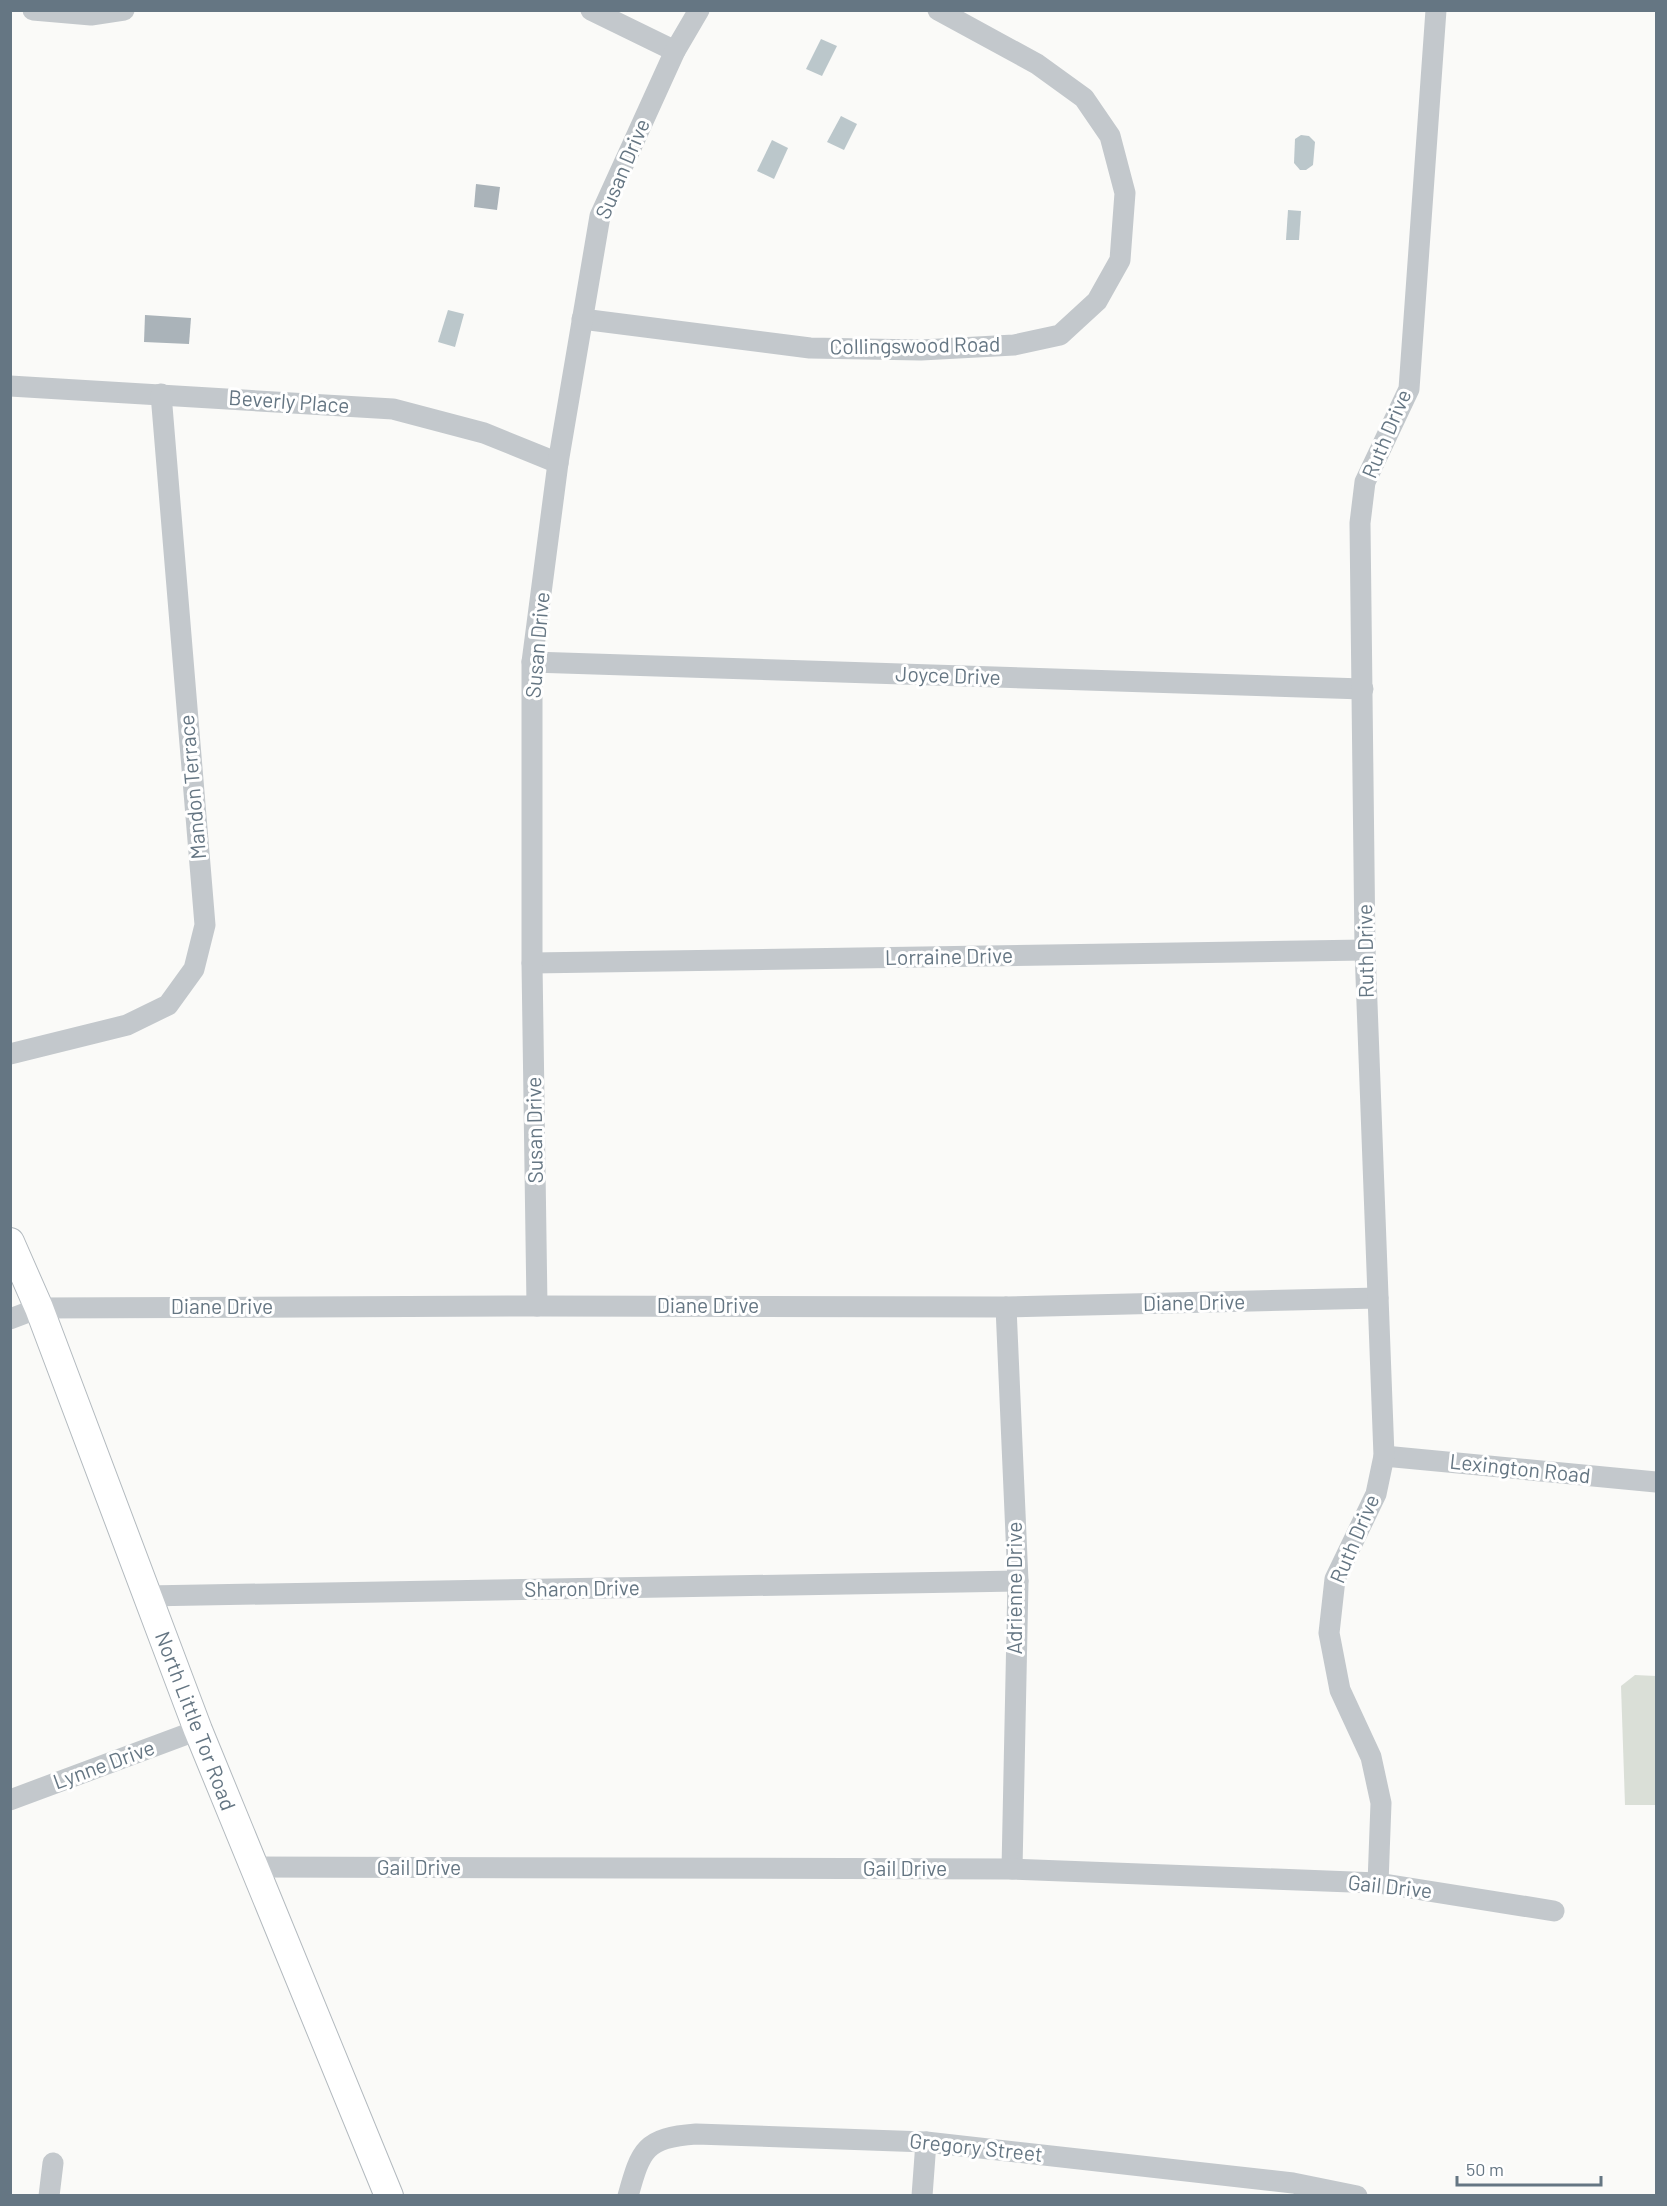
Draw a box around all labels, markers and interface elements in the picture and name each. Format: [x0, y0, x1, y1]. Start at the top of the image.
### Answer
street label: Susan Drive [589, 114, 654, 222]
street label: Collingswood Road [829, 331, 1001, 358]
street label: Beverly Place [228, 384, 350, 417]
street label: Ruth Drive [1356, 385, 1416, 482]
street label: Susan Drive [519, 591, 554, 699]
street label: Joyce Drive [895, 660, 1001, 689]
street label: Mandon Terrace [173, 714, 210, 860]
street label: Ruth Drive [1351, 904, 1378, 998]
street label: Lorraine Drive [885, 942, 1013, 969]
street label: Susan Drive [520, 1076, 547, 1184]
street label: Diane Drive [1143, 1288, 1245, 1315]
street label: Diane Drive [657, 1292, 759, 1317]
street label: Diane Drive [171, 1293, 273, 1318]
street label: Lexington Road [1448, 1448, 1592, 1487]
street label: Ruth Drive [1324, 1490, 1384, 1587]
street label: Adrienne Drive [1001, 1522, 1026, 1654]
street label: Sharon Drive [524, 1574, 640, 1601]
street label: North Little Tor Road [151, 1627, 242, 1814]
street label: Lynne Drive [49, 1734, 158, 1793]
street label: Gail Drive [377, 1854, 461, 1879]
street label: Gail Drive [863, 1855, 947, 1880]
street label: Gail Drive [1347, 1869, 1434, 1902]
street label: Gregory Street [908, 2127, 1044, 2166]
scale bar [1457, 2149, 1601, 2187]
text: 50 m [1466, 2158, 1504, 2180]

